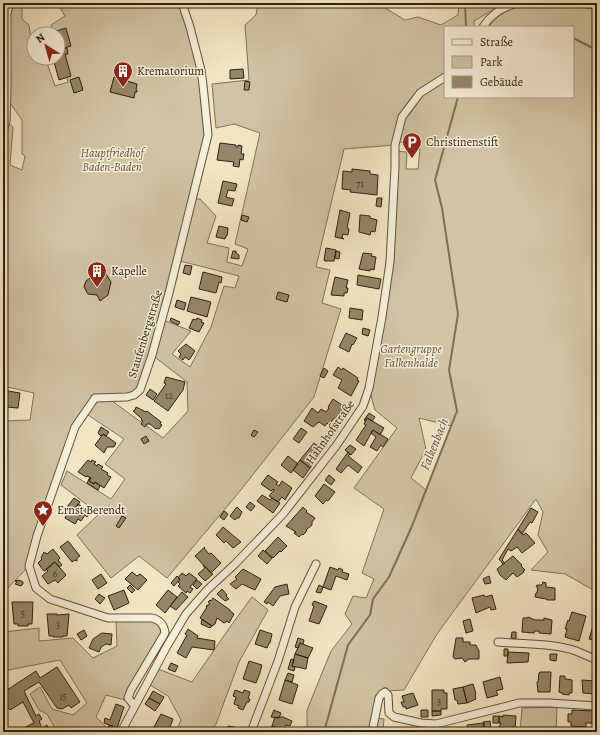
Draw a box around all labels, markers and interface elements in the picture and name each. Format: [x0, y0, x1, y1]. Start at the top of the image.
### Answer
north arrow [26, 26, 66, 66]
legend [444, 26, 574, 98]
text: N [33, 30, 48, 47]
text: Straße [480, 34, 513, 50]
text: Park [480, 54, 503, 70]
building icon: Krematorium [112, 60, 134, 88]
place label: Krematorium [137, 63, 204, 79]
text: Gebäude [480, 74, 523, 90]
parking icon: Christinenstift [401, 131, 423, 159]
place label: Christinenstift [426, 134, 499, 150]
park label: Hauptfriedhof Baden-Baden [81, 145, 146, 175]
house number: 71 [356, 177, 364, 190]
building icon: Kapelle [86, 260, 108, 288]
place label: Kapelle [111, 263, 147, 279]
street label: Staufenbergstraße [124, 288, 166, 380]
park label: Gartengruppe Falkenhalde [380, 341, 442, 371]
house number: 12 [165, 389, 173, 402]
street label: Hahnhofstraße [302, 397, 358, 467]
water label: Falkenbach [416, 416, 452, 472]
place icon: Ernst Berendt [32, 499, 54, 527]
place label: Ernst Berendt [57, 502, 125, 518]
house number: 6 [53, 567, 58, 580]
house number: 5 [21, 607, 25, 620]
house number: 3 [56, 618, 60, 631]
house number: 15 [59, 690, 67, 703]
house number: 3 [437, 695, 441, 708]

